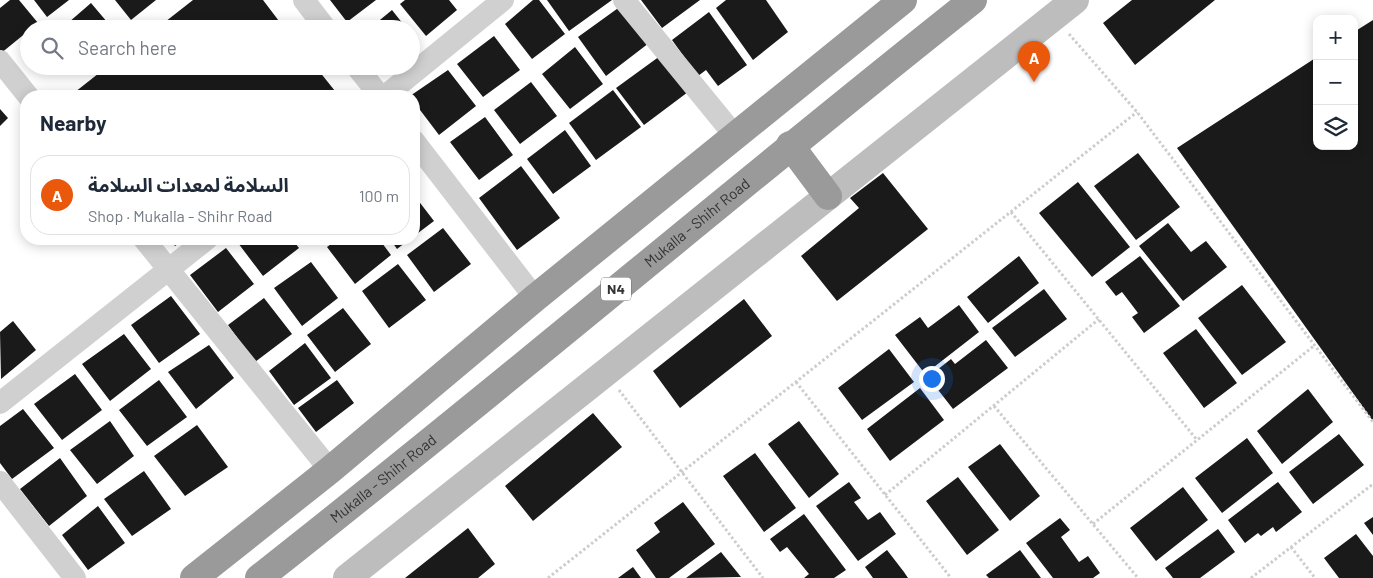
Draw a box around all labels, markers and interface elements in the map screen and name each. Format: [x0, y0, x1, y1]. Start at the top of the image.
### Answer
map controls [1313, 15, 1358, 150]
button: + [1313, 15, 1358, 60]
search box [20, 20, 420, 75]
icon: search [38, 34, 66, 62]
text: Search here [78, 36, 177, 59]
pin: A [1018, 41, 1050, 82]
button: − [1313, 60, 1358, 105]
button: layers [1313, 105, 1358, 150]
text: Nearby [40, 110, 106, 135]
text: السلامة لمعدات السلامة [88, 173, 289, 196]
street label: Mukalla - Shihr Road [640, 174, 753, 271]
text: A [52, 186, 62, 205]
text: 100 m [359, 186, 399, 205]
text: Shop · Mukalla - Shihr Road [88, 206, 273, 225]
road number: N4 [601, 278, 631, 300]
your location [919, 366, 945, 392]
street label: Mukalla - Shihr Road [326, 430, 439, 526]

